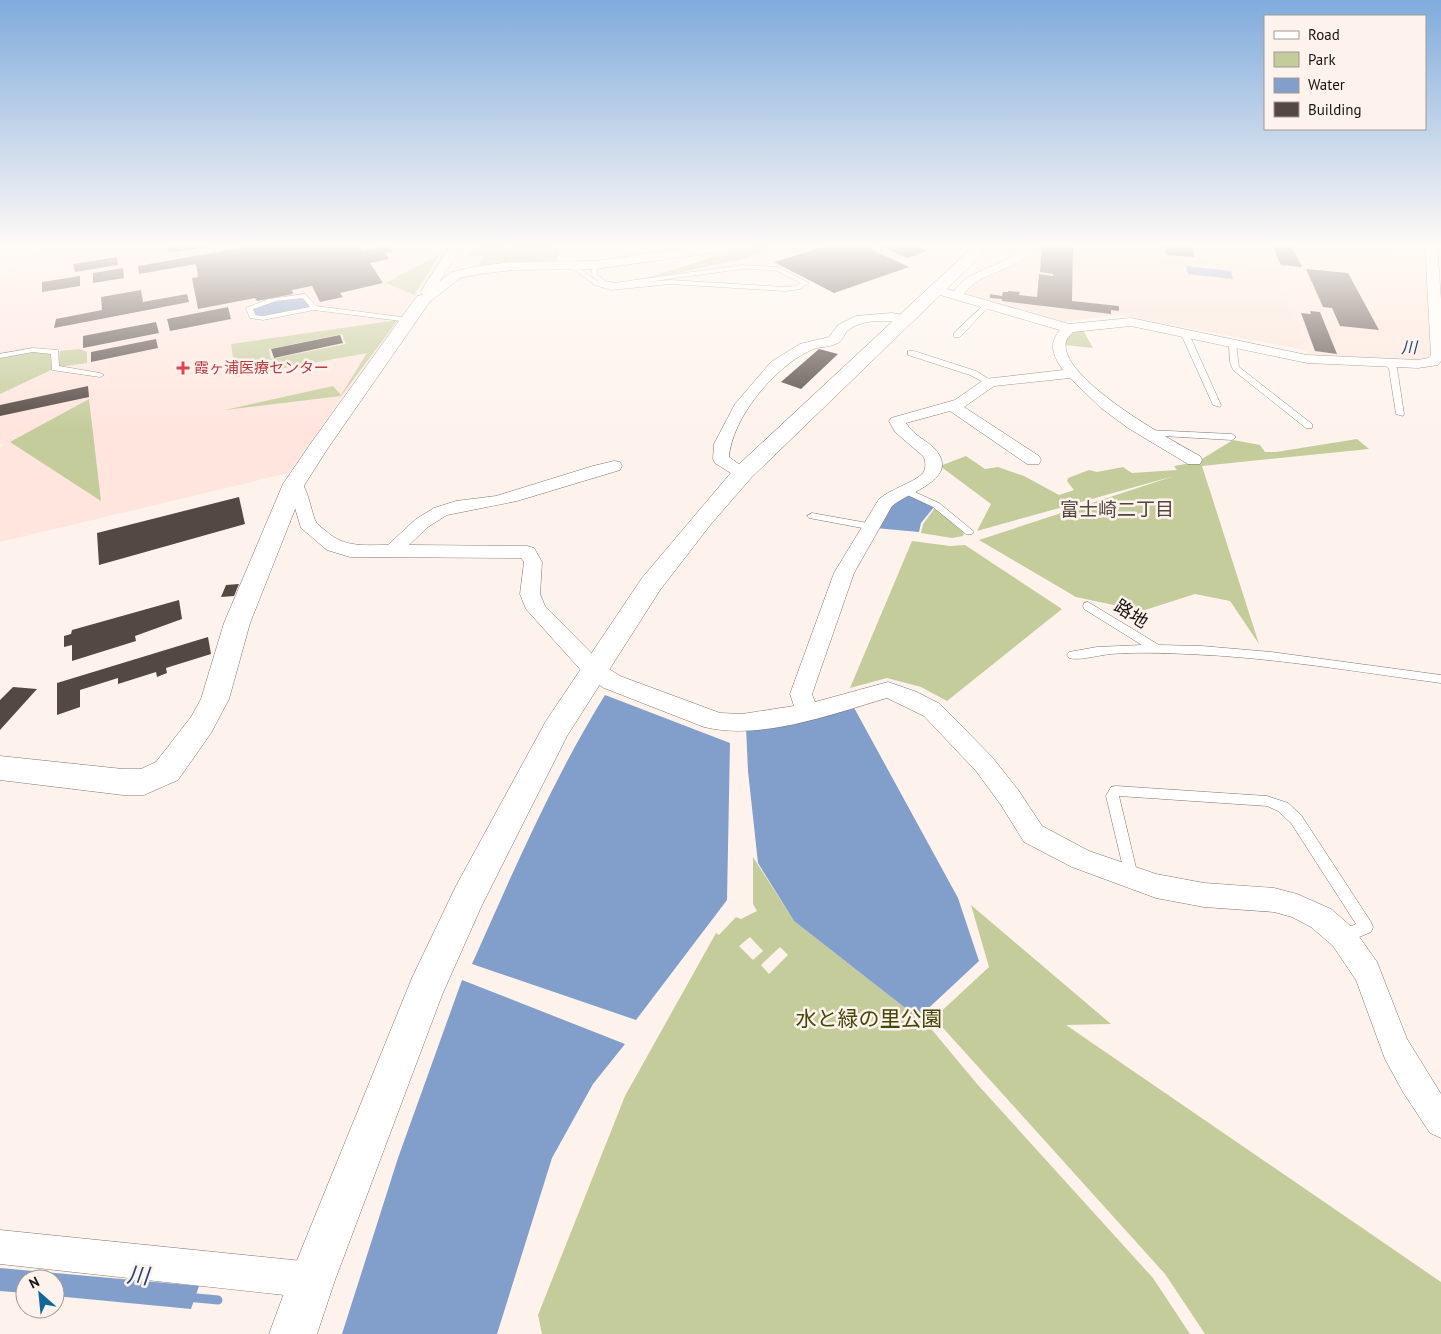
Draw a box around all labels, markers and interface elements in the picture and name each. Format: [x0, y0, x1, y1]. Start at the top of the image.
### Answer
legend [1264, 15, 1426, 130]
text: Road [1308, 25, 1340, 44]
text: Park [1308, 50, 1336, 69]
text: Water [1308, 75, 1345, 94]
text: Building [1308, 100, 1362, 119]
water label: 川 [1401, 337, 1419, 357]
place label: 霞ヶ浦医療センター [194, 358, 329, 377]
marker: 霞ヶ浦医療センター [176, 361, 190, 375]
district label: 富士崎二丁目 [1060, 497, 1174, 521]
street label: 路地 [1110, 594, 1153, 633]
park label: 水と緑の里公園 [796, 1005, 943, 1032]
water label: 川 [126, 1260, 152, 1290]
north arrow [15, 1269, 65, 1319]
text: N [26, 1272, 42, 1293]

